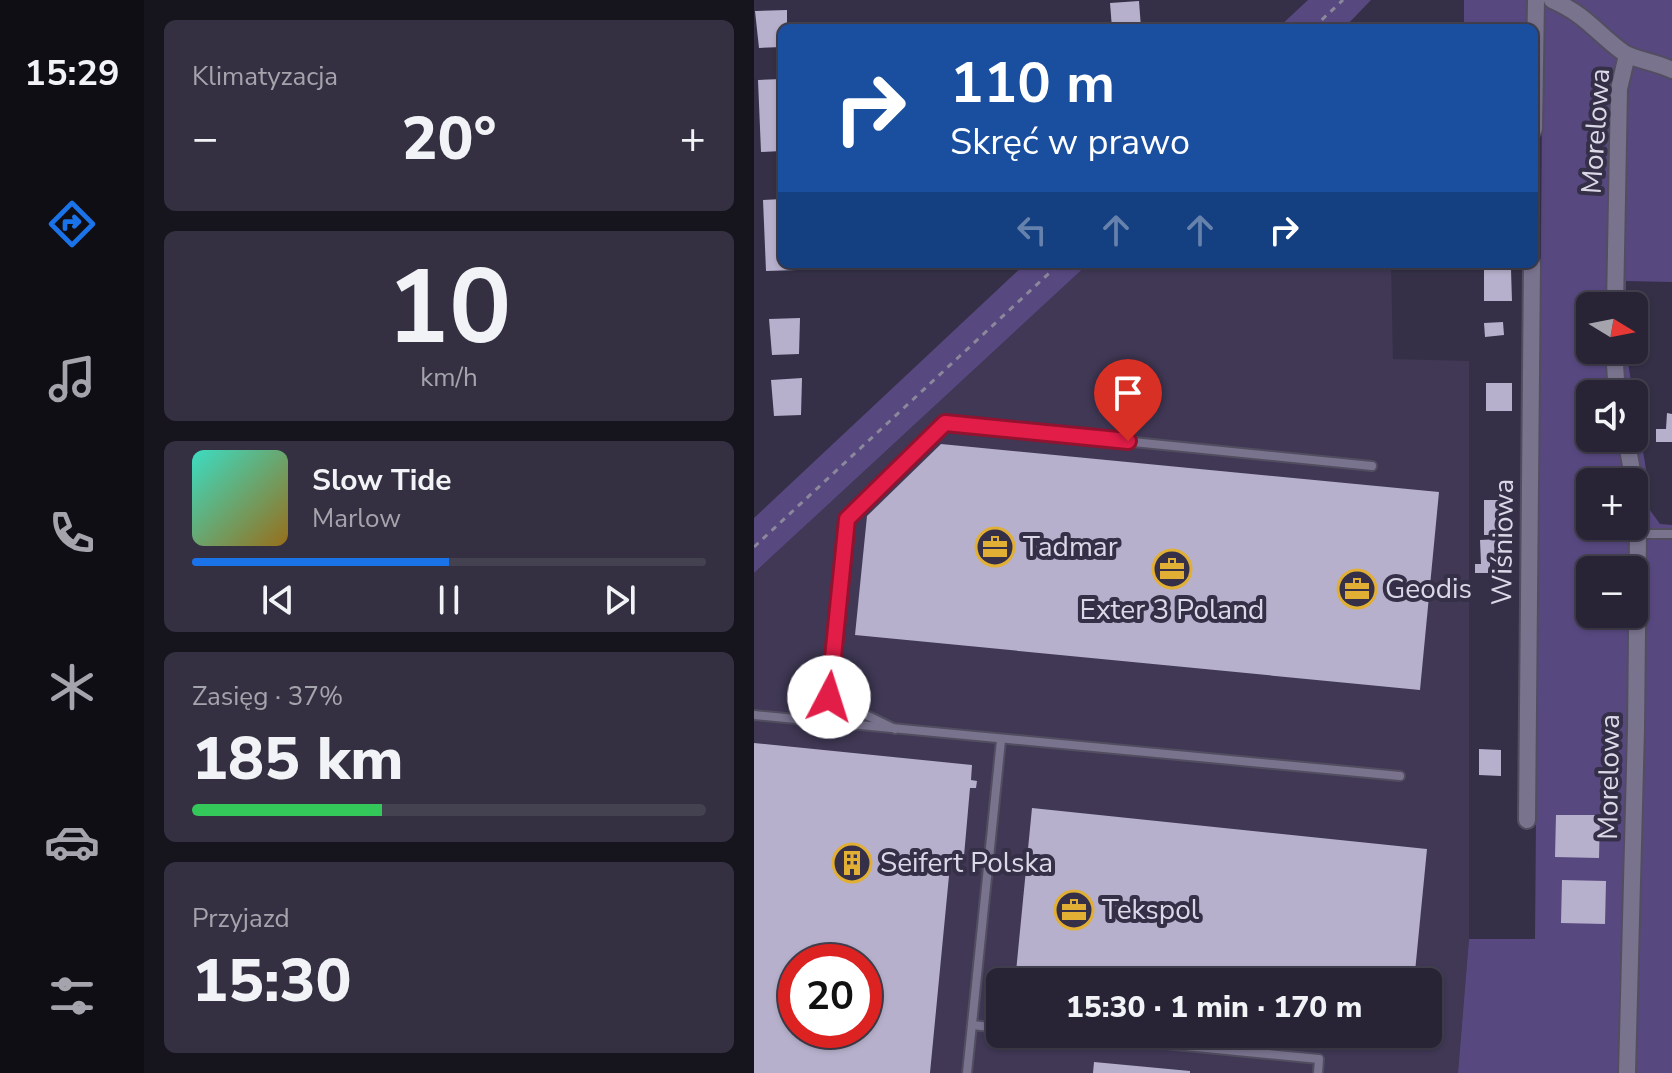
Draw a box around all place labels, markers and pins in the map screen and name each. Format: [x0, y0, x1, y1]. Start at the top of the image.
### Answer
pin [1094, 359, 1162, 441]
office icon: Tadmar [974, 526, 1016, 568]
place label: Tadmar [1023, 528, 1118, 566]
office icon: Exter 3 Poland [1151, 548, 1193, 590]
office icon: Geodis [1336, 568, 1378, 610]
place label: Geodis [1385, 570, 1472, 608]
place label: Exter 3 Poland [1080, 591, 1264, 629]
building icon: Seifert Polska [831, 842, 873, 884]
place label: Seifert Polska [880, 844, 1053, 882]
office icon: Tekspol [1053, 889, 1095, 931]
place label: Tekspol [1102, 891, 1200, 929]

